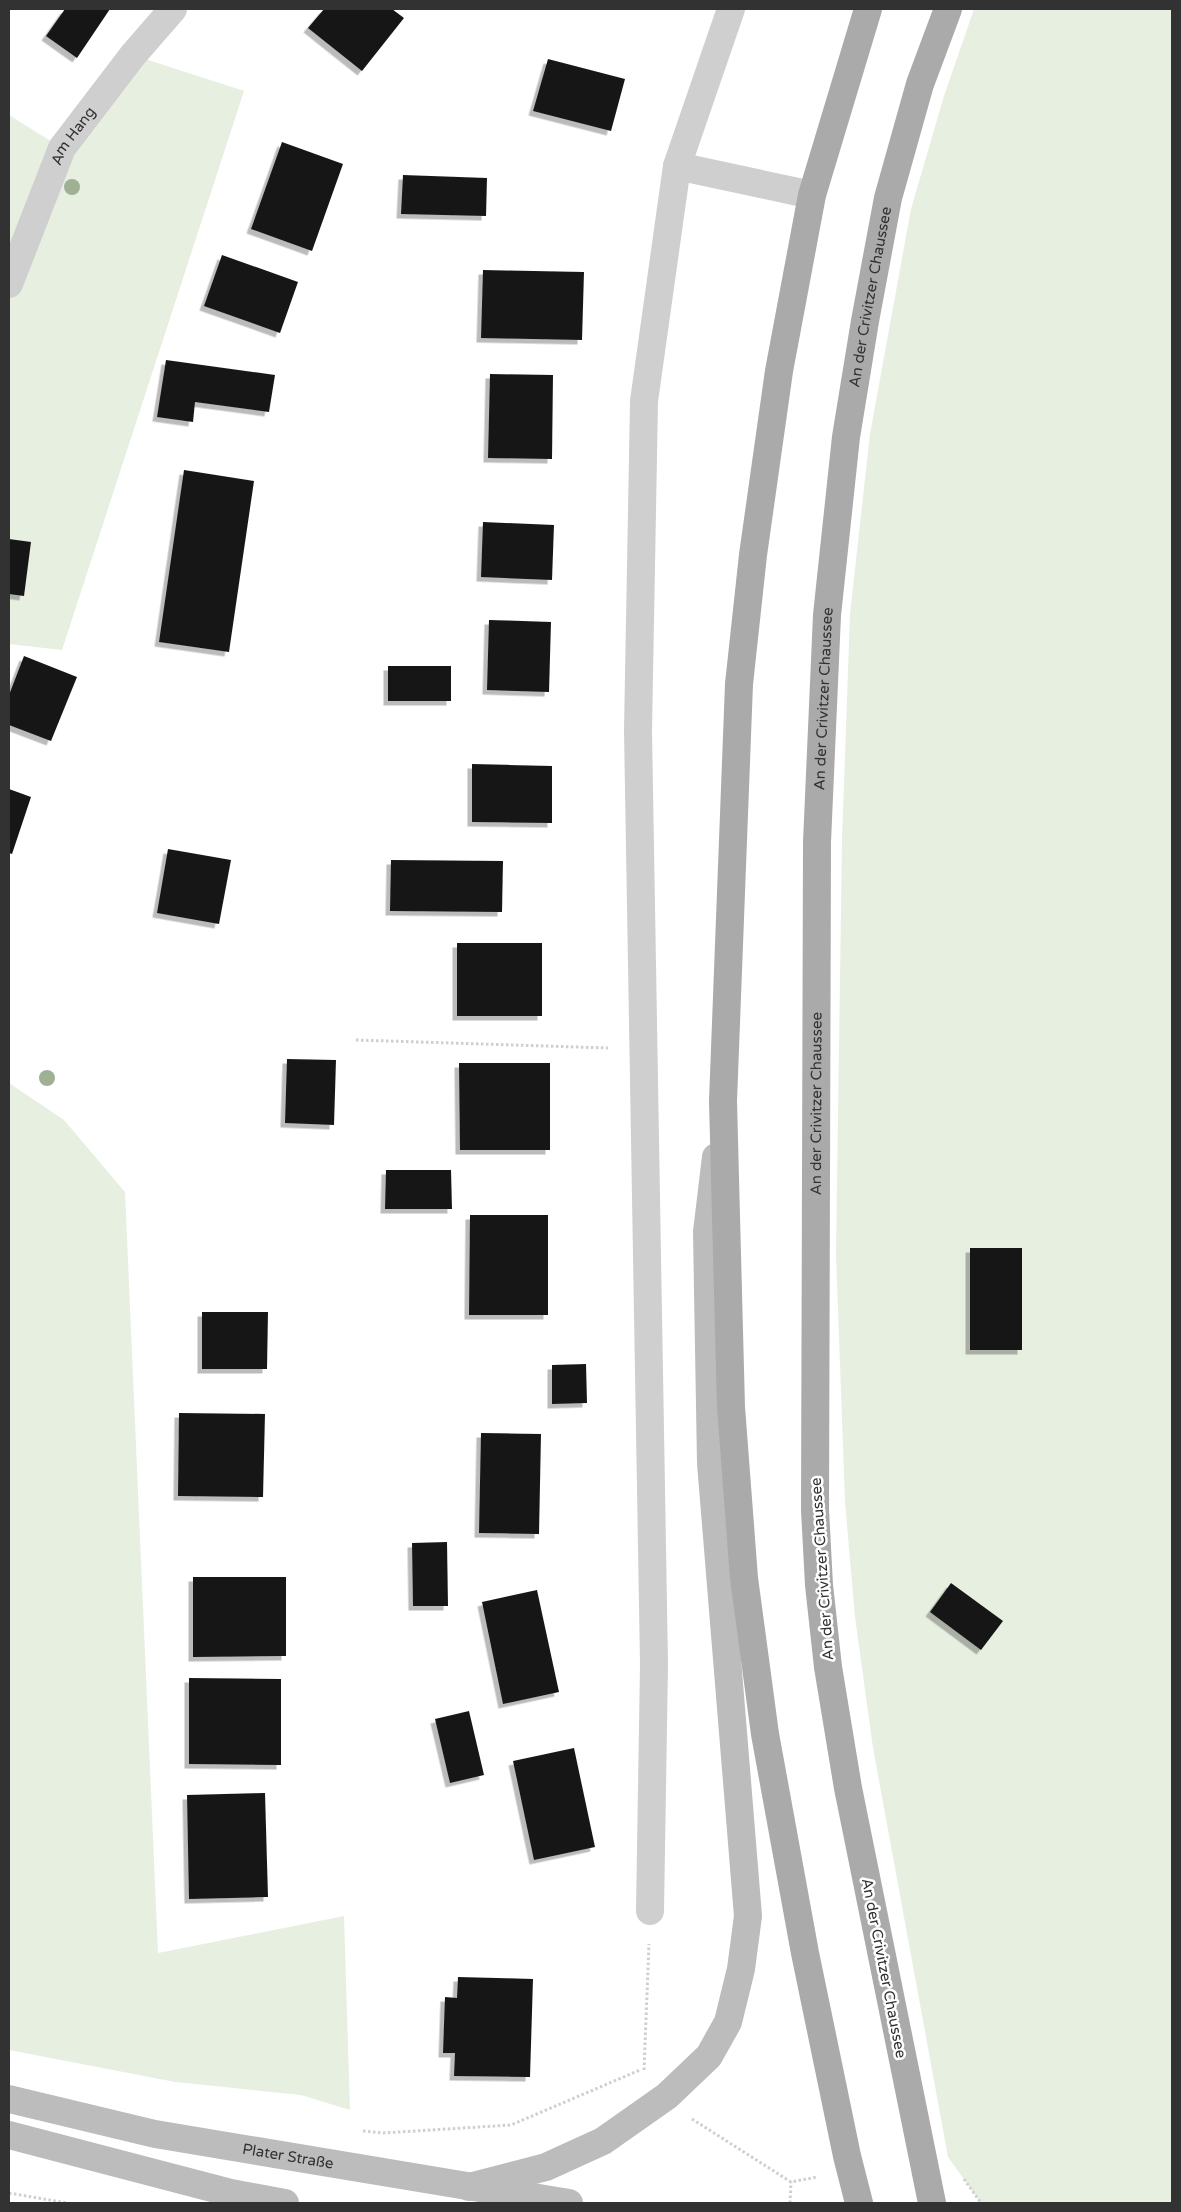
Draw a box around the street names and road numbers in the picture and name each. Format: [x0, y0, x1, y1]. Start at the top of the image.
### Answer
street label: Am Hang [47, 103, 99, 168]
street label: An der Crivitzer Chaussee [845, 205, 895, 389]
street label: An der Crivitzer Chaussee [810, 606, 837, 791]
street label: An der Crivitzer Chaussee [807, 1012, 825, 1195]
street label: An der Crivitzer Chaussee [807, 1477, 837, 1661]
street label: An der Crivitzer Chaussee [858, 1876, 910, 2060]
street label: Plater Straße [241, 2140, 335, 2173]

